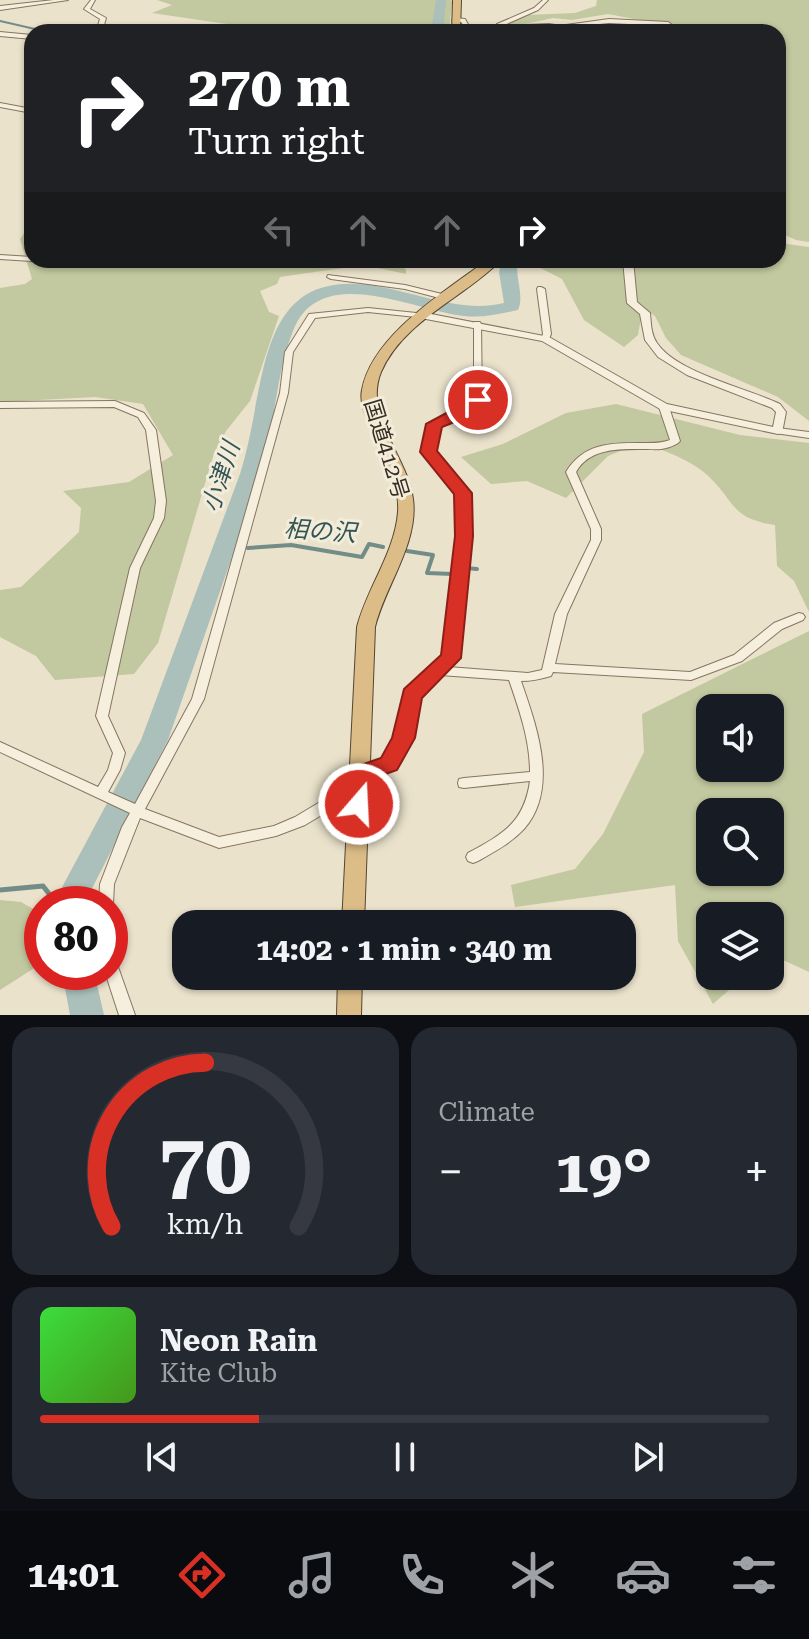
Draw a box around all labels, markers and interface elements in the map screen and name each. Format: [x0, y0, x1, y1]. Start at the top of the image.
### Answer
text: 270 m [188, 54, 350, 120]
icon: right [56, 56, 160, 160]
text: Turn right [188, 121, 365, 163]
icon: left [257, 208, 301, 252]
icon: ahead [341, 208, 385, 252]
icon: ahead [425, 208, 469, 252]
icon: right [509, 208, 553, 252]
pin [444, 366, 512, 434]
icon: arrive [456, 378, 500, 422]
street label: 国道412号 [360, 396, 414, 502]
water label: 小津川 [197, 436, 246, 516]
water label: 相の沢 [283, 515, 360, 548]
map controls [696, 694, 784, 990]
button: sound [696, 694, 784, 782]
position arrow [317, 762, 401, 846]
button: search [696, 798, 784, 886]
speed limit sign: 80 [24, 886, 128, 990]
button: layers [696, 902, 784, 990]
text: 14:02 · 1 min · 340 m [256, 932, 552, 967]
text: Climate [439, 1097, 535, 1127]
text: 70 [159, 1116, 252, 1213]
text: 19° [555, 1136, 652, 1207]
text: − [439, 1146, 463, 1198]
text: + [744, 1146, 769, 1198]
text: km/h [167, 1207, 244, 1241]
text: Neon Rain [160, 1323, 317, 1358]
text: Kite Club [160, 1358, 277, 1388]
icon: previous [140, 1435, 184, 1479]
icon: pause [383, 1435, 427, 1479]
icon: next [626, 1435, 670, 1479]
icon: directions [174, 1547, 230, 1603]
icon: music [284, 1547, 340, 1603]
icon: phone [394, 1547, 450, 1603]
icon: climate [505, 1547, 561, 1603]
icon: car [615, 1547, 671, 1603]
icon: filters [726, 1547, 782, 1603]
text: 14:01 [27, 1554, 119, 1596]

